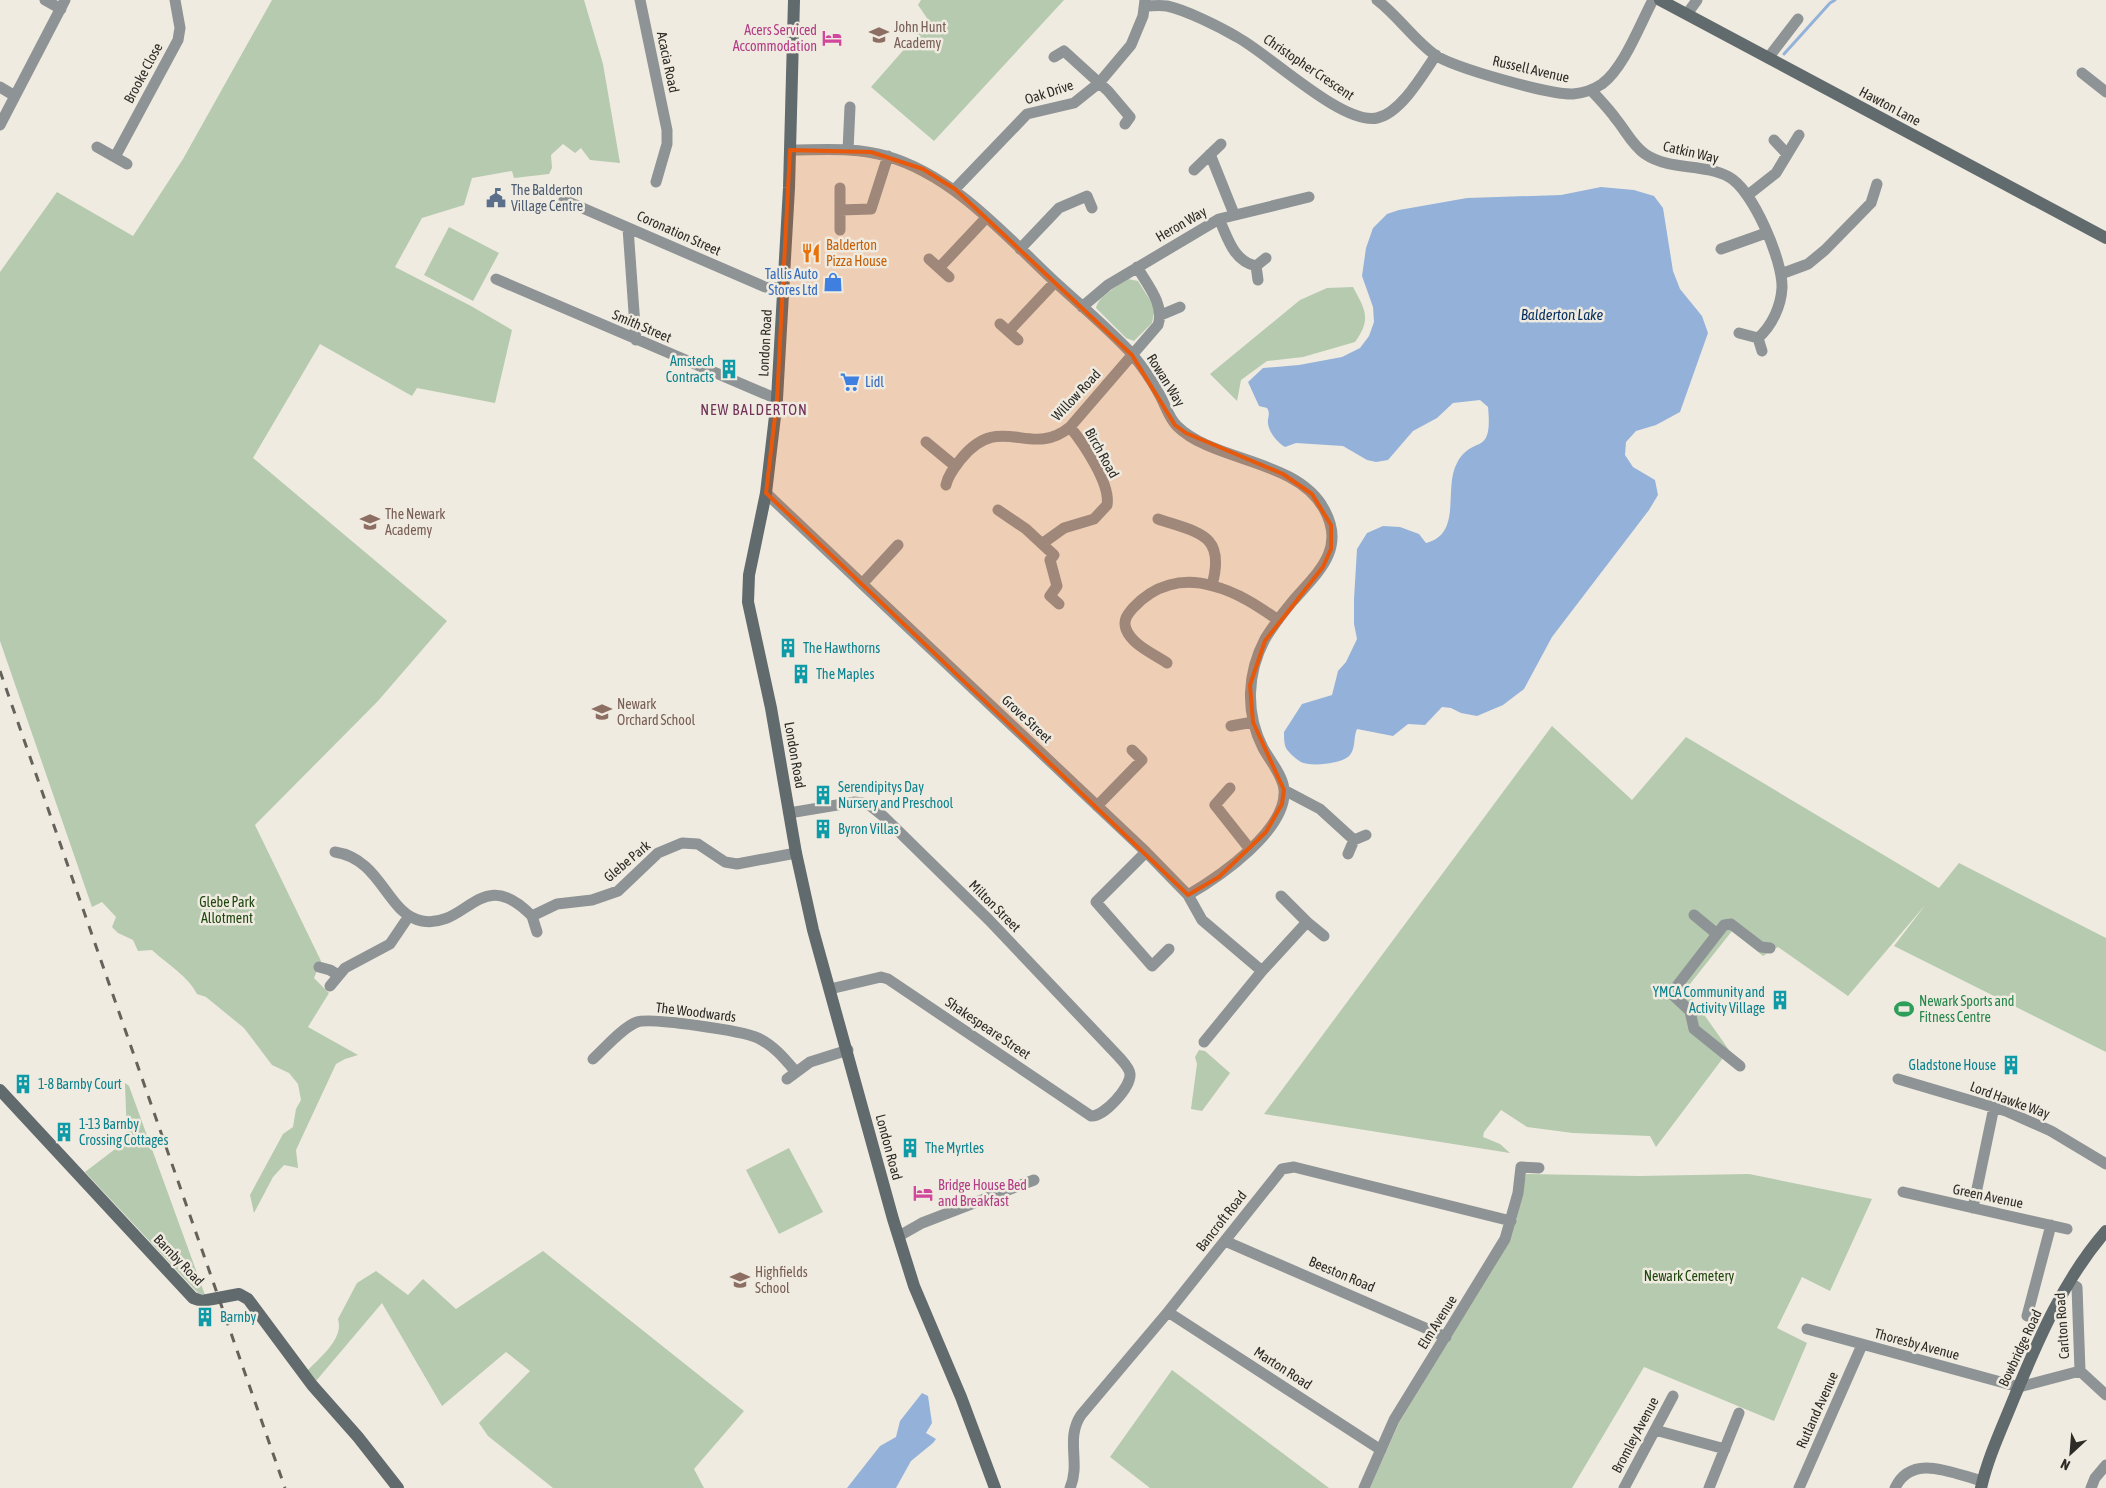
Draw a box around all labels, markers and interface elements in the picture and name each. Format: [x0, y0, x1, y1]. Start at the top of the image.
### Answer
place label: John Hunt Academy [894, 19, 946, 51]
place label: Acers Serviced Accommodation [733, 22, 817, 54]
school or university icon: John Hunt Academy [868, 24, 890, 46]
hotel icon: Acers Serviced Accommodation [821, 27, 843, 49]
street label: Acacia Road [654, 30, 682, 94]
street label: Christopher Crescent [1261, 31, 1357, 103]
street label: Brooke Close [120, 40, 166, 106]
street label: Russell Avenue [1491, 52, 1571, 86]
street label: Oak Drive [1023, 77, 1075, 107]
street label: Hawton Lane [1857, 83, 1923, 129]
street label: Catkin Way [1662, 138, 1721, 166]
place label: The Balderton Village Centre [511, 182, 583, 214]
public building icon: The Balderton Village Centre [485, 187, 507, 209]
street label: Heron Way [1153, 203, 1209, 245]
street label: Coronation Street [635, 207, 723, 259]
place label: Balderton Pizza House [826, 237, 887, 269]
restaurant icon: Balderton Pizza House [800, 242, 822, 264]
place label: Tallis Auto Stores Ltd [765, 266, 818, 298]
shop icon: Tallis Auto Stores Ltd [822, 271, 844, 293]
street label: Smith Street [610, 306, 674, 346]
water label: Balderton Lake [1521, 306, 1603, 323]
street label: London Road [755, 309, 775, 377]
street label: Rowan Way [1144, 351, 1189, 409]
place label: Amstech Contracts [666, 353, 714, 385]
building icon: Amstech Contracts [718, 358, 740, 380]
street label: Willow Road [1048, 366, 1104, 424]
supermarket icon: Lidl [839, 371, 861, 393]
place label: Lidl [865, 374, 884, 390]
district label: NEW BALDERTON [700, 401, 808, 418]
street label: Birch Road [1082, 425, 1122, 481]
place label: The Newark Academy [385, 506, 445, 538]
school or university icon: The Newark Academy [359, 511, 381, 533]
building icon: The Hawthorns [777, 637, 799, 659]
place label: The Hawthorns [803, 640, 880, 656]
building icon: The Maples [790, 663, 812, 685]
place label: The Maples [816, 666, 874, 682]
street label: Grove Street [999, 692, 1055, 746]
place label: Newark Orchard School [617, 696, 695, 728]
school or university icon: Newark Orchard School [591, 701, 613, 723]
street label: London Road [781, 720, 809, 790]
place label: Serendipitys Day Nursery and Preschool [838, 779, 954, 811]
building icon: Serendipitys Day Nursery and Preschool [812, 784, 834, 806]
building icon: Byron Villas [812, 818, 834, 840]
place label: Byron Villas [838, 821, 899, 837]
street label: Glebe Park [601, 837, 653, 885]
street label: Milton Street [966, 877, 1024, 935]
park label: Glebe Park Allotment [199, 894, 255, 926]
place label: YMCA Community and Activity Village [1653, 984, 1765, 1016]
building icon: YMCA Community and Activity Village [1769, 989, 1791, 1011]
place label: Newark Sports and Fitness Centre [1919, 993, 2014, 1025]
street label: Shakespeare Street [942, 994, 1034, 1062]
sports icon: Newark Sports and Fitness Centre [1893, 998, 1915, 1020]
street label: The Woodwards [655, 999, 737, 1025]
building icon: Gladstone House [2000, 1054, 2022, 1076]
place label: Gladstone House [1908, 1057, 1996, 1073]
building icon: 1-8 Barnby Court [12, 1073, 34, 1095]
place label: 1-8 Barnby Court [38, 1076, 122, 1092]
street label: Lord Hawke Way [1968, 1078, 2052, 1122]
street label: London Road [873, 1112, 905, 1182]
place label: 1-13 Barnby Crossing Cottages [79, 1116, 168, 1148]
building icon: 1-13 Barnby Crossing Cottages [53, 1121, 75, 1143]
building icon: The Myrtles [899, 1137, 921, 1159]
place label: The Myrtles [925, 1140, 984, 1156]
place label: Bridge House Bed and Breakfast [938, 1177, 1027, 1209]
street label: Green Avenue [1951, 1181, 2025, 1211]
hotel icon: Bridge House Bed and Breakfast [912, 1182, 934, 1204]
street label: Bancroft Road [1192, 1188, 1250, 1254]
street label: Barnby Road [151, 1231, 207, 1289]
street label: Beeston Road [1307, 1253, 1377, 1295]
place label: Highfields School [755, 1264, 808, 1296]
park label: Newark Cemetery [1644, 1268, 1735, 1284]
school or university icon: Highfields School [729, 1269, 751, 1291]
street label: Elm Avenue [1414, 1292, 1460, 1352]
street label: Carlton Road [2052, 1292, 2072, 1360]
building icon: Barnby [194, 1306, 216, 1328]
street label: Bowbridge Road [1995, 1307, 2045, 1389]
place label: Barnby [220, 1309, 257, 1325]
street label: Thoresby Avenue [1873, 1325, 1961, 1363]
street label: Marton Road [1251, 1343, 1315, 1393]
street label: Rutland Avenue [1793, 1369, 1841, 1451]
street label: Bromley Avenue [1608, 1394, 1662, 1476]
north arrow [2046, 1428, 2096, 1478]
text: N [2058, 1456, 2073, 1474]

